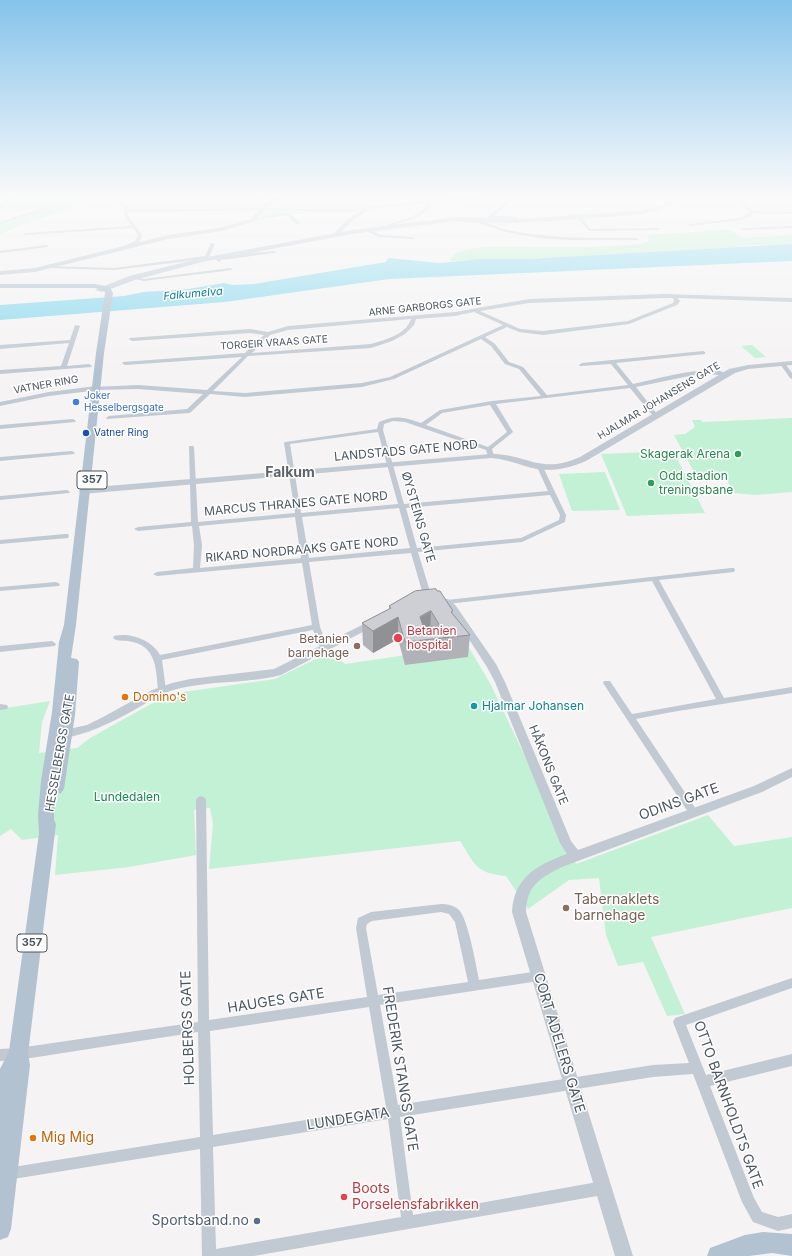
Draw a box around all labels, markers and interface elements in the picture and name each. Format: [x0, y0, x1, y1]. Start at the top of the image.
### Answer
water label: Falkumelva [163, 285, 223, 303]
street label: ARNE GARBORGS GATE [368, 295, 482, 319]
street label: TORGEIR VRAAS GATE [220, 333, 328, 353]
street label: HJALMAR JOHANSENS GATE [596, 360, 722, 442]
street label: VATNER RING [13, 373, 79, 397]
place label: Joker Hesselbergsgate [84, 390, 164, 414]
marker: Joker Hesselbergsgate [71, 397, 81, 407]
place label: Vatner Ring [94, 427, 148, 439]
marker: Vatner Ring [81, 428, 91, 438]
street label: LANDSTADS GATE NORD [334, 438, 478, 464]
place label: Skagerak Arena [640, 447, 730, 461]
marker: Skagerak Arena [733, 449, 743, 459]
district label: Falkum [265, 465, 315, 481]
place label: Odd stadion treningsbane [659, 469, 733, 497]
street label: ØYSTEINS GATE [398, 470, 438, 564]
road number: 357 [77, 471, 107, 489]
marker: Odd stadion treningsbane [646, 478, 656, 488]
street label: MARCUS THRANES GATE NORD [203, 489, 389, 519]
street label: RIKARD NORDRAAKS GATE NORD [205, 534, 399, 566]
place label: Betanien hospital [407, 624, 457, 652]
place label: Betanien barnehage [288, 632, 349, 660]
marker: Betanien hospital [392, 632, 404, 644]
marker: Betanien barnehage [352, 641, 362, 651]
place label: Domino's [133, 690, 186, 704]
marker: Domino's [120, 692, 130, 702]
street label: HESSELBERGS GATE [43, 693, 77, 813]
place label: Hjalmar Johansen [482, 699, 584, 713]
marker: Hjalmar Johansen [469, 701, 479, 711]
street label: HÅKONS GATE [525, 723, 571, 807]
street label: ODINS GATE [637, 780, 721, 824]
park label: Lundedalen [94, 790, 160, 804]
place label: Tabernaklets barnehage [574, 892, 659, 924]
marker: Tabernaklets barnehage [561, 903, 571, 913]
road number: 357 [17, 934, 47, 952]
street label: HOLBERGS GATE [178, 970, 198, 1086]
street label: CORT ADELERS GATE [530, 971, 588, 1115]
street label: HAUGES GATE [226, 985, 326, 1017]
street label: FREDERIK STANGS GATE [379, 985, 421, 1153]
street label: OTTO BARNHOLDTS GATE [690, 1019, 766, 1191]
street label: LUNDEGATA [305, 1104, 391, 1134]
place label: Mig Mig [41, 1130, 94, 1146]
marker: Mig Mig [28, 1133, 38, 1143]
place label: Boots Porselensfabrikken [352, 1181, 479, 1214]
marker: Boots Porselensfabrikken [339, 1192, 349, 1202]
place label: Sportsband.no [152, 1213, 249, 1229]
marker: Sportsband.no [252, 1216, 262, 1226]

